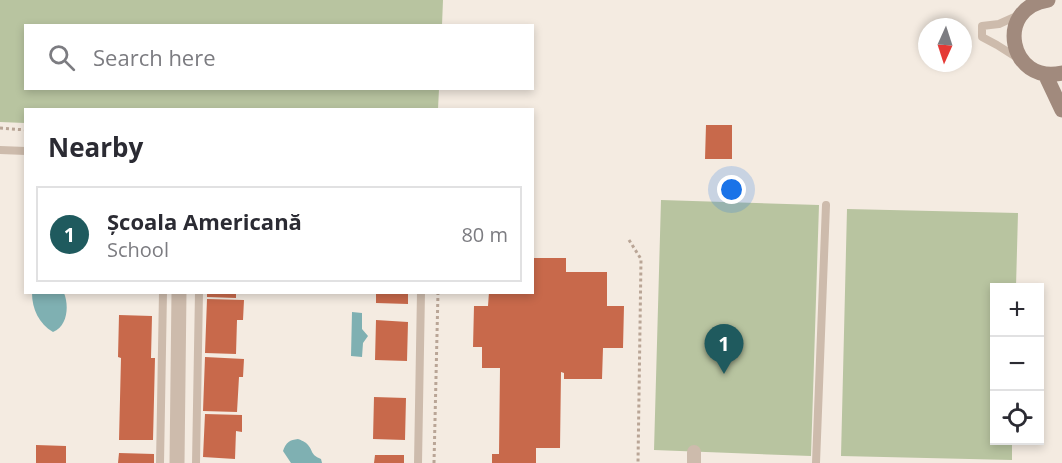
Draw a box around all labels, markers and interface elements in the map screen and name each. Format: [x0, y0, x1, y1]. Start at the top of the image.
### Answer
north arrow [918, 18, 972, 72]
search box [24, 24, 534, 90]
icon: search [45, 41, 78, 74]
text: Search here [93, 42, 216, 72]
text: Nearby [48, 129, 143, 165]
your location [717, 175, 746, 204]
text: Școala Americană [107, 206, 302, 236]
text: 1 [64, 221, 75, 248]
text: 80 m [461, 221, 508, 248]
text: School [107, 236, 169, 263]
map controls [990, 283, 1044, 445]
button: + [990, 283, 1044, 337]
pin: 1 [704, 324, 744, 374]
button: − [990, 337, 1044, 391]
button: locate [990, 391, 1044, 445]

